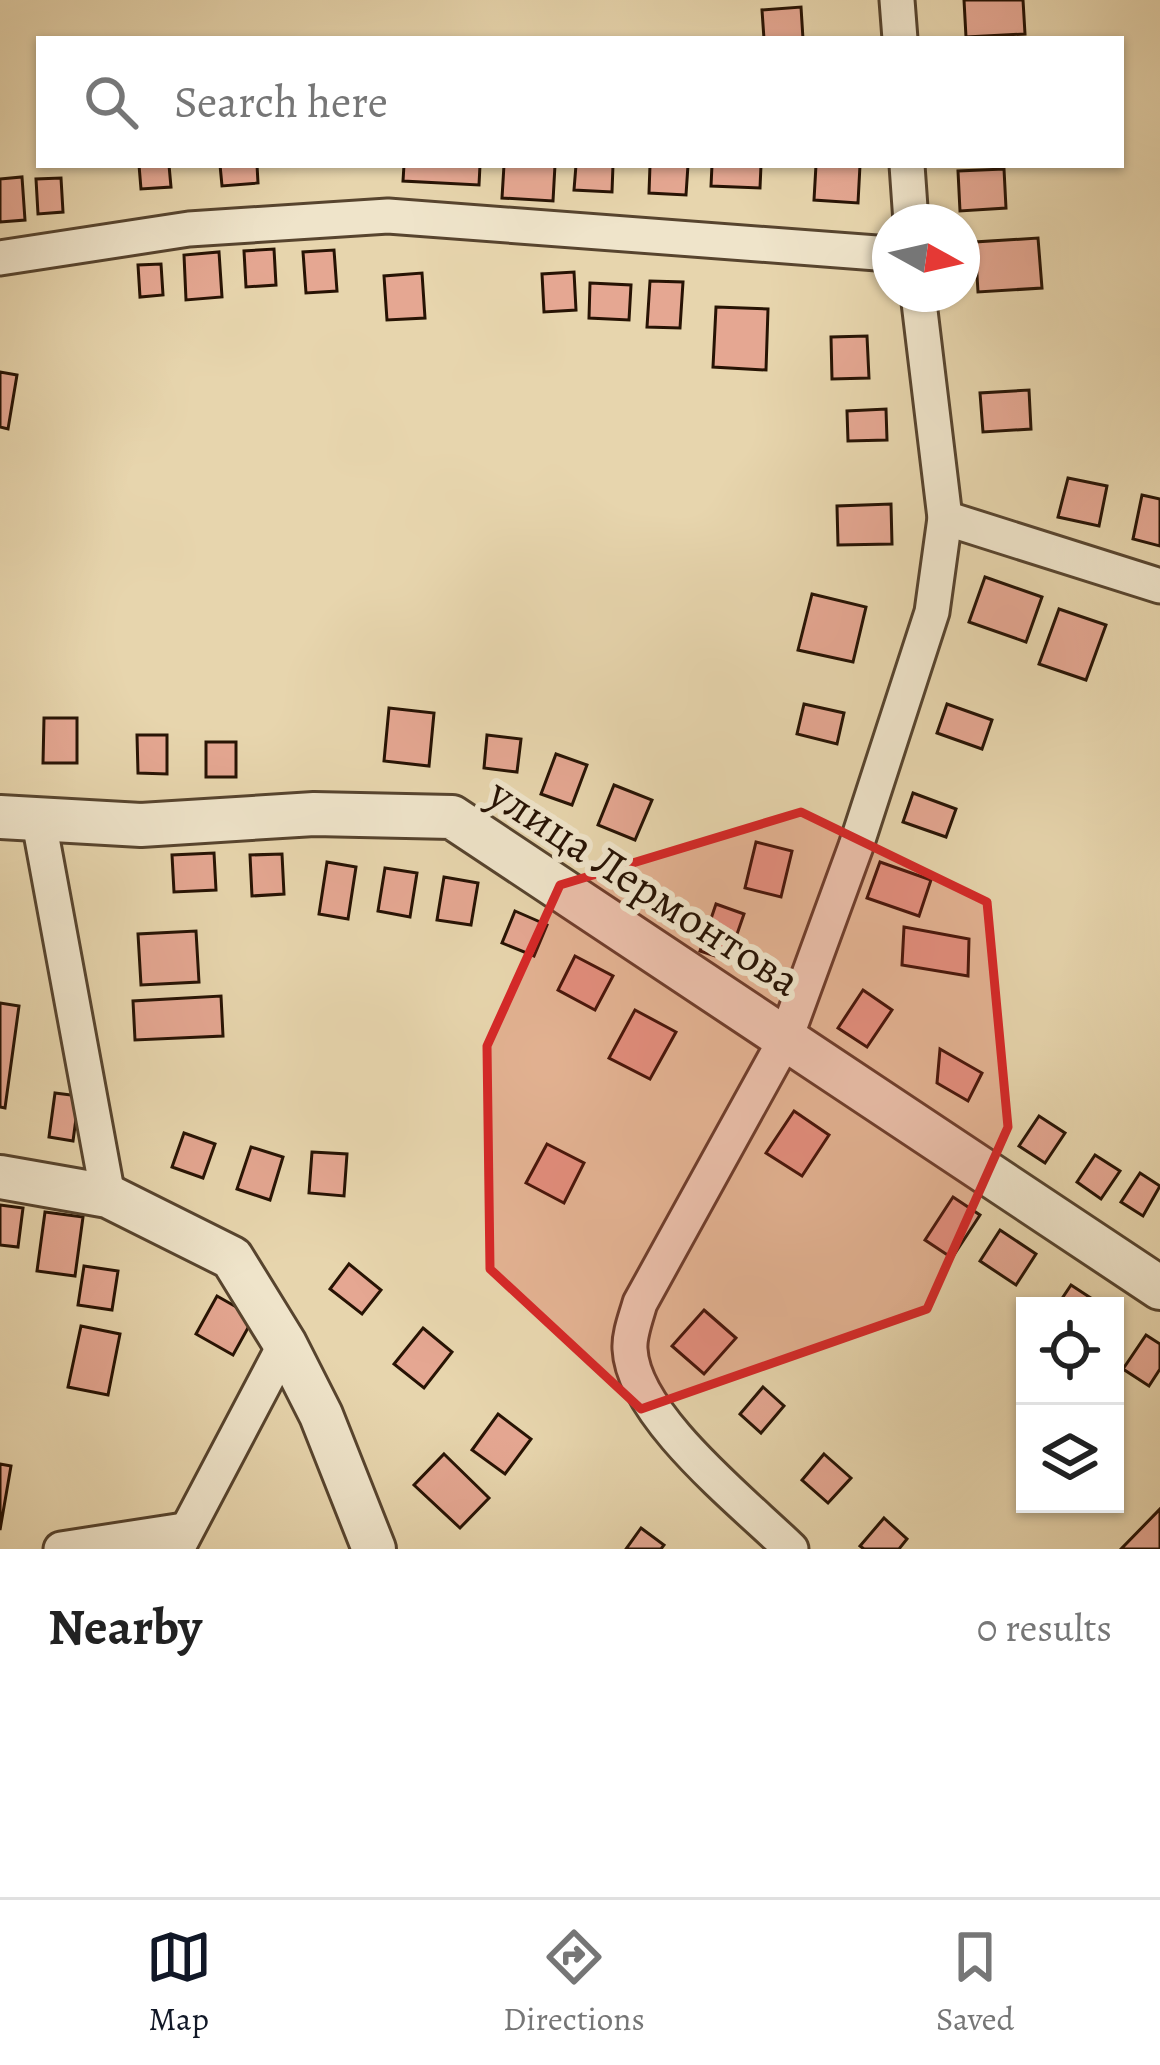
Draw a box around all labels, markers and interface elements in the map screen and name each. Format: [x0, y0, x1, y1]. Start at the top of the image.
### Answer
search box [36, 36, 1124, 168]
icon: search [78, 69, 144, 135]
text: Search here [174, 71, 388, 133]
north arrow [872, 204, 980, 312]
street label: улица Лермонтова [476, 762, 813, 1011]
map controls [1016, 1297, 1124, 1513]
button: locate [1016, 1297, 1124, 1405]
button: layers [1016, 1405, 1124, 1513]
text: Nearby [48, 1592, 202, 1662]
text: 0 results [977, 1601, 1112, 1654]
tab: Map [146, 1924, 212, 2041]
tab: Directions [503, 1924, 645, 2041]
tab: Saved [936, 1924, 1014, 2041]

